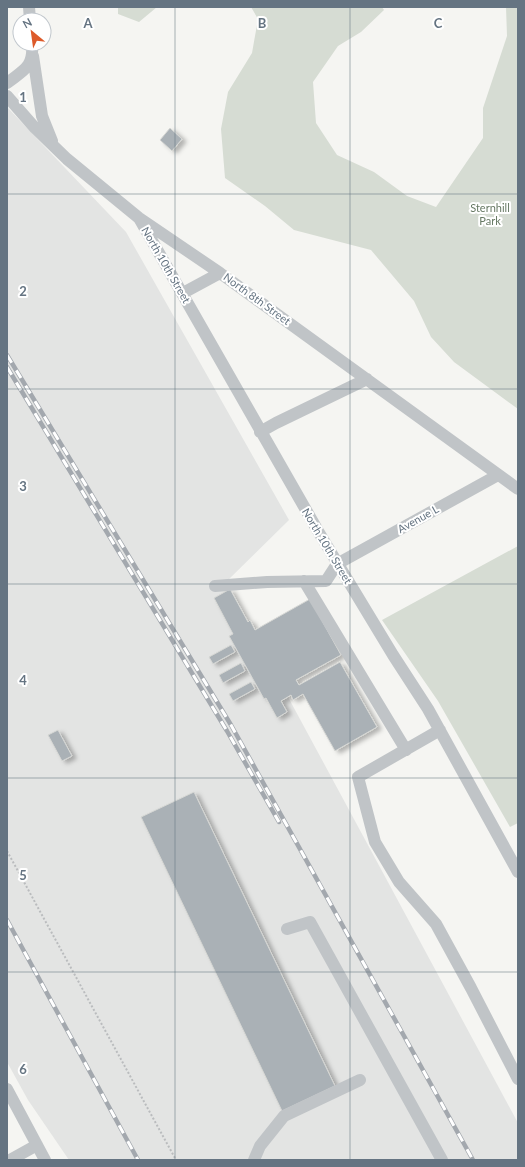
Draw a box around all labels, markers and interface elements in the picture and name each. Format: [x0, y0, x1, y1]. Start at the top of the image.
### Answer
north arrow [12, 12, 52, 52]
text: N [20, 15, 34, 31]
text: A [82, 15, 93, 31]
text: B [258, 15, 267, 31]
text: C [434, 15, 443, 31]
text: 1 [19, 89, 27, 105]
park label: Sternhill Park [470, 201, 510, 227]
street label: North 10th Street [139, 224, 194, 305]
street label: North 8th Street [221, 270, 293, 327]
text: 2 [19, 283, 27, 299]
text: 3 [19, 478, 27, 494]
street label: Avenue L [395, 502, 441, 535]
street label: North 10th Street [300, 506, 355, 586]
text: 4 [19, 672, 27, 688]
text: 5 [19, 867, 27, 883]
text: 6 [19, 1061, 27, 1077]

